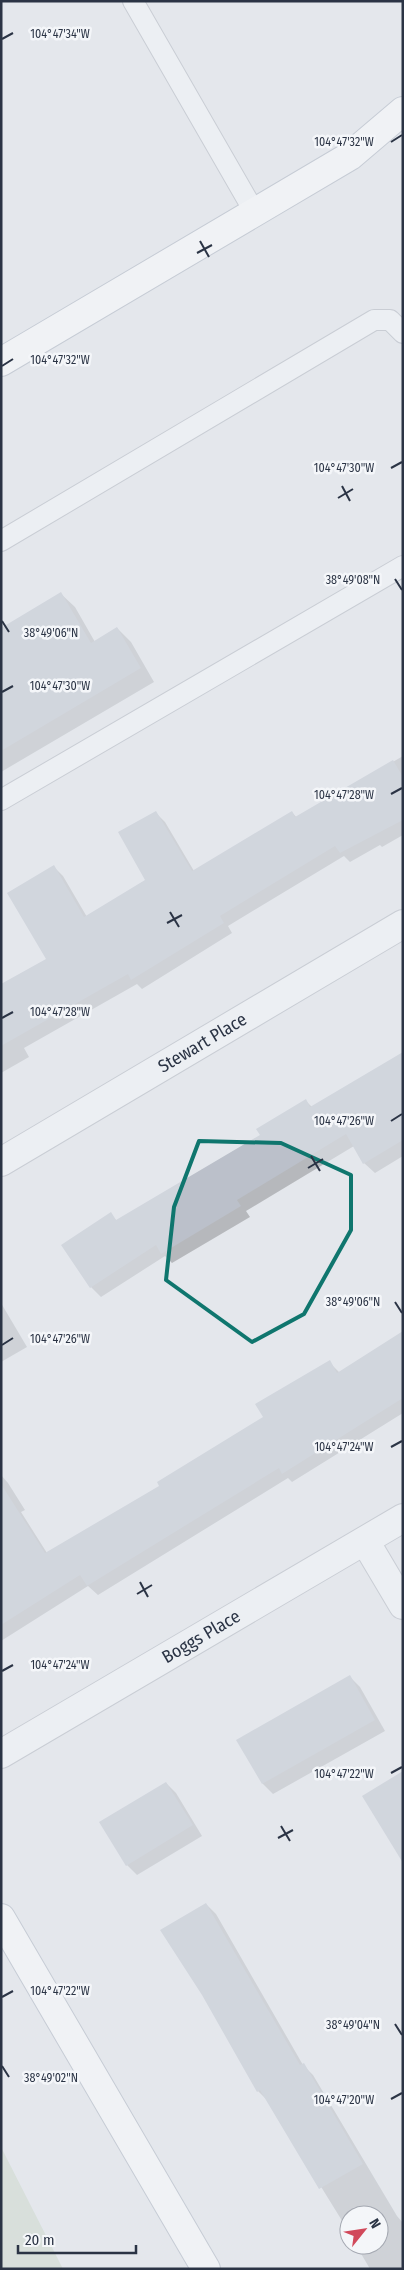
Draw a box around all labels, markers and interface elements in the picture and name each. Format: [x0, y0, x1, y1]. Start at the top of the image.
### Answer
text: 104°47'34"W [30, 27, 90, 41]
text: 104°47'32"W [314, 135, 374, 149]
text: 104°47'32"W [30, 353, 90, 367]
text: 104°47'30"W [314, 461, 374, 475]
text: 38°49'08"N [326, 573, 380, 587]
text: 38°49'06"N [24, 626, 78, 640]
text: 104°47'30"W [30, 679, 90, 693]
text: 104°47'28"W [314, 788, 374, 802]
text: 104°47'28"W [30, 1005, 90, 1019]
street label: Stewart Place [154, 1008, 251, 1078]
text: 104°47'26"W [314, 1114, 374, 1128]
text: 38°49'06"N [326, 1295, 380, 1309]
text: 104°47'26"W [30, 1332, 90, 1346]
text: 104°47'24"W [314, 1440, 374, 1454]
street label: Boggs Place [158, 1605, 244, 1668]
text: 104°47'24"W [30, 1658, 90, 1672]
text: 104°47'22"W [314, 1767, 374, 1781]
text: 104°47'22"W [30, 1984, 90, 1998]
text: 38°49'04"N [326, 2018, 380, 2032]
text: 38°49'02"N [24, 2071, 78, 2085]
text: 104°47'20"W [314, 2093, 374, 2107]
north arrow [339, 2205, 389, 2255]
text: N [365, 2216, 384, 2232]
scale bar [18, 2222, 135, 2254]
text: 20 m [25, 2231, 55, 2249]

